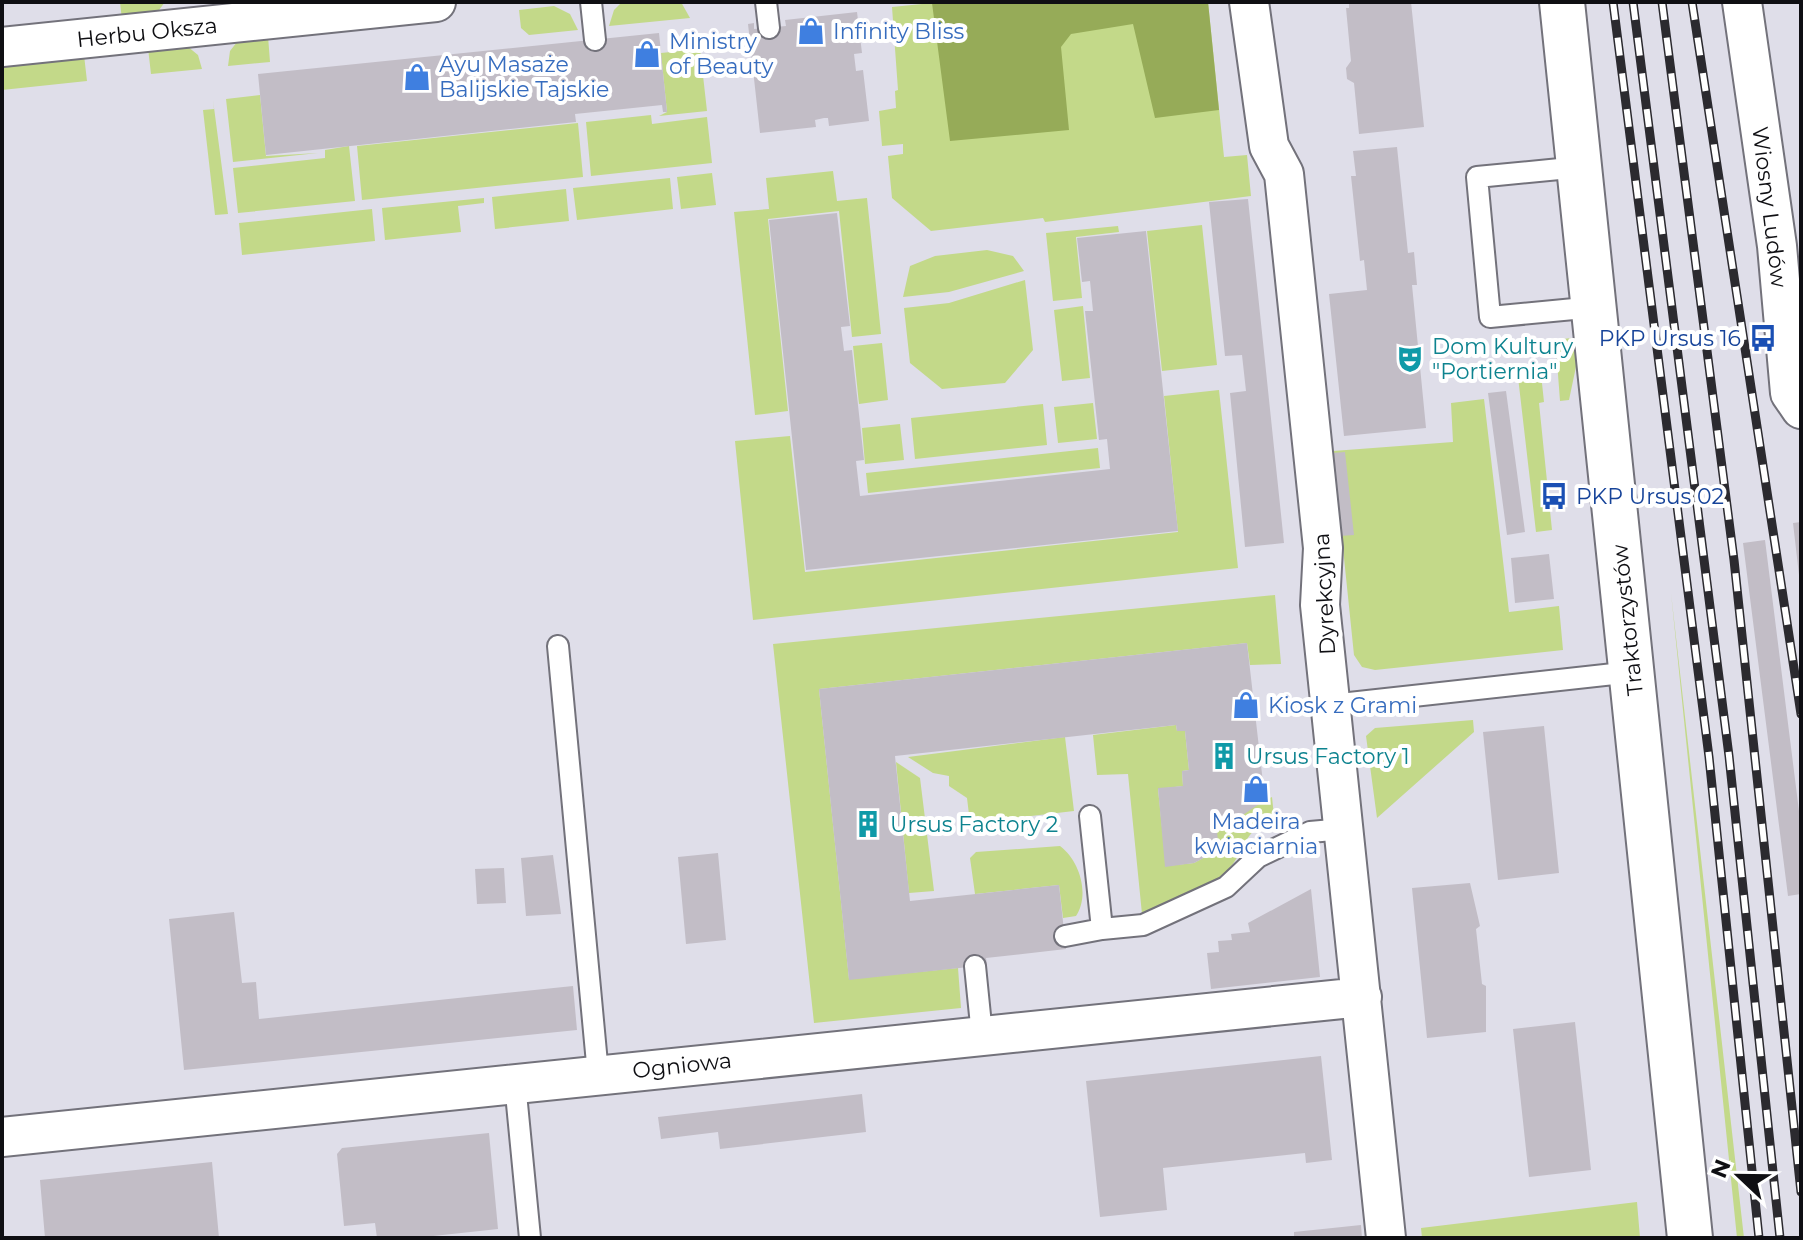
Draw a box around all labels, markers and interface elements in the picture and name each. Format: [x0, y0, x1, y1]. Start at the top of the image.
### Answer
street label: Herbu Oksza [75, 12, 219, 53]
shop icon: Infinity Bliss [796, 16, 826, 46]
place label: Infinity Bliss [833, 18, 965, 45]
place label: Ministry of Beauty [669, 28, 773, 80]
shop icon: Ministry of Beauty [632, 39, 662, 69]
place label: Ayu Masaże Balijskie Tajskie [439, 51, 609, 103]
shop icon: Ayu Masaże Balijskie Tajskie [402, 62, 432, 92]
street label: Wiosny Ludów [1746, 125, 1793, 290]
bus stop icon: PKP Ursus 16 [1748, 323, 1778, 353]
place label: PKP Ursus 16 [1599, 325, 1741, 352]
place label: Dom Kultury "Portiernia" [1432, 333, 1573, 385]
theatre icon: Dom Kultury "Portiernia" [1395, 344, 1425, 374]
bus stop icon: PKP Ursus 02 [1539, 481, 1569, 511]
place label: PKP Ursus 02 [1576, 483, 1724, 510]
street label: Dyrekcyjna [1308, 532, 1341, 656]
street label: Traktorzystów [1606, 542, 1649, 697]
shop icon: Kiosk z Grami [1231, 690, 1261, 720]
place label: Kiosk z Grami [1268, 692, 1417, 719]
building icon: Ursus Factory 1 [1209, 741, 1239, 771]
place label: Ursus Factory 1 [1246, 743, 1410, 770]
shop icon: Madeira kwiaciarnia [1241, 774, 1271, 804]
place label: Madeira kwiaciarnia [1194, 808, 1318, 860]
building icon: Ursus Factory 2 [853, 809, 883, 839]
place label: Ursus Factory 2 [890, 811, 1058, 838]
street label: Ogniowa [631, 1047, 733, 1084]
north arrow [1699, 1136, 1779, 1216]
text: N [1705, 1155, 1737, 1182]

